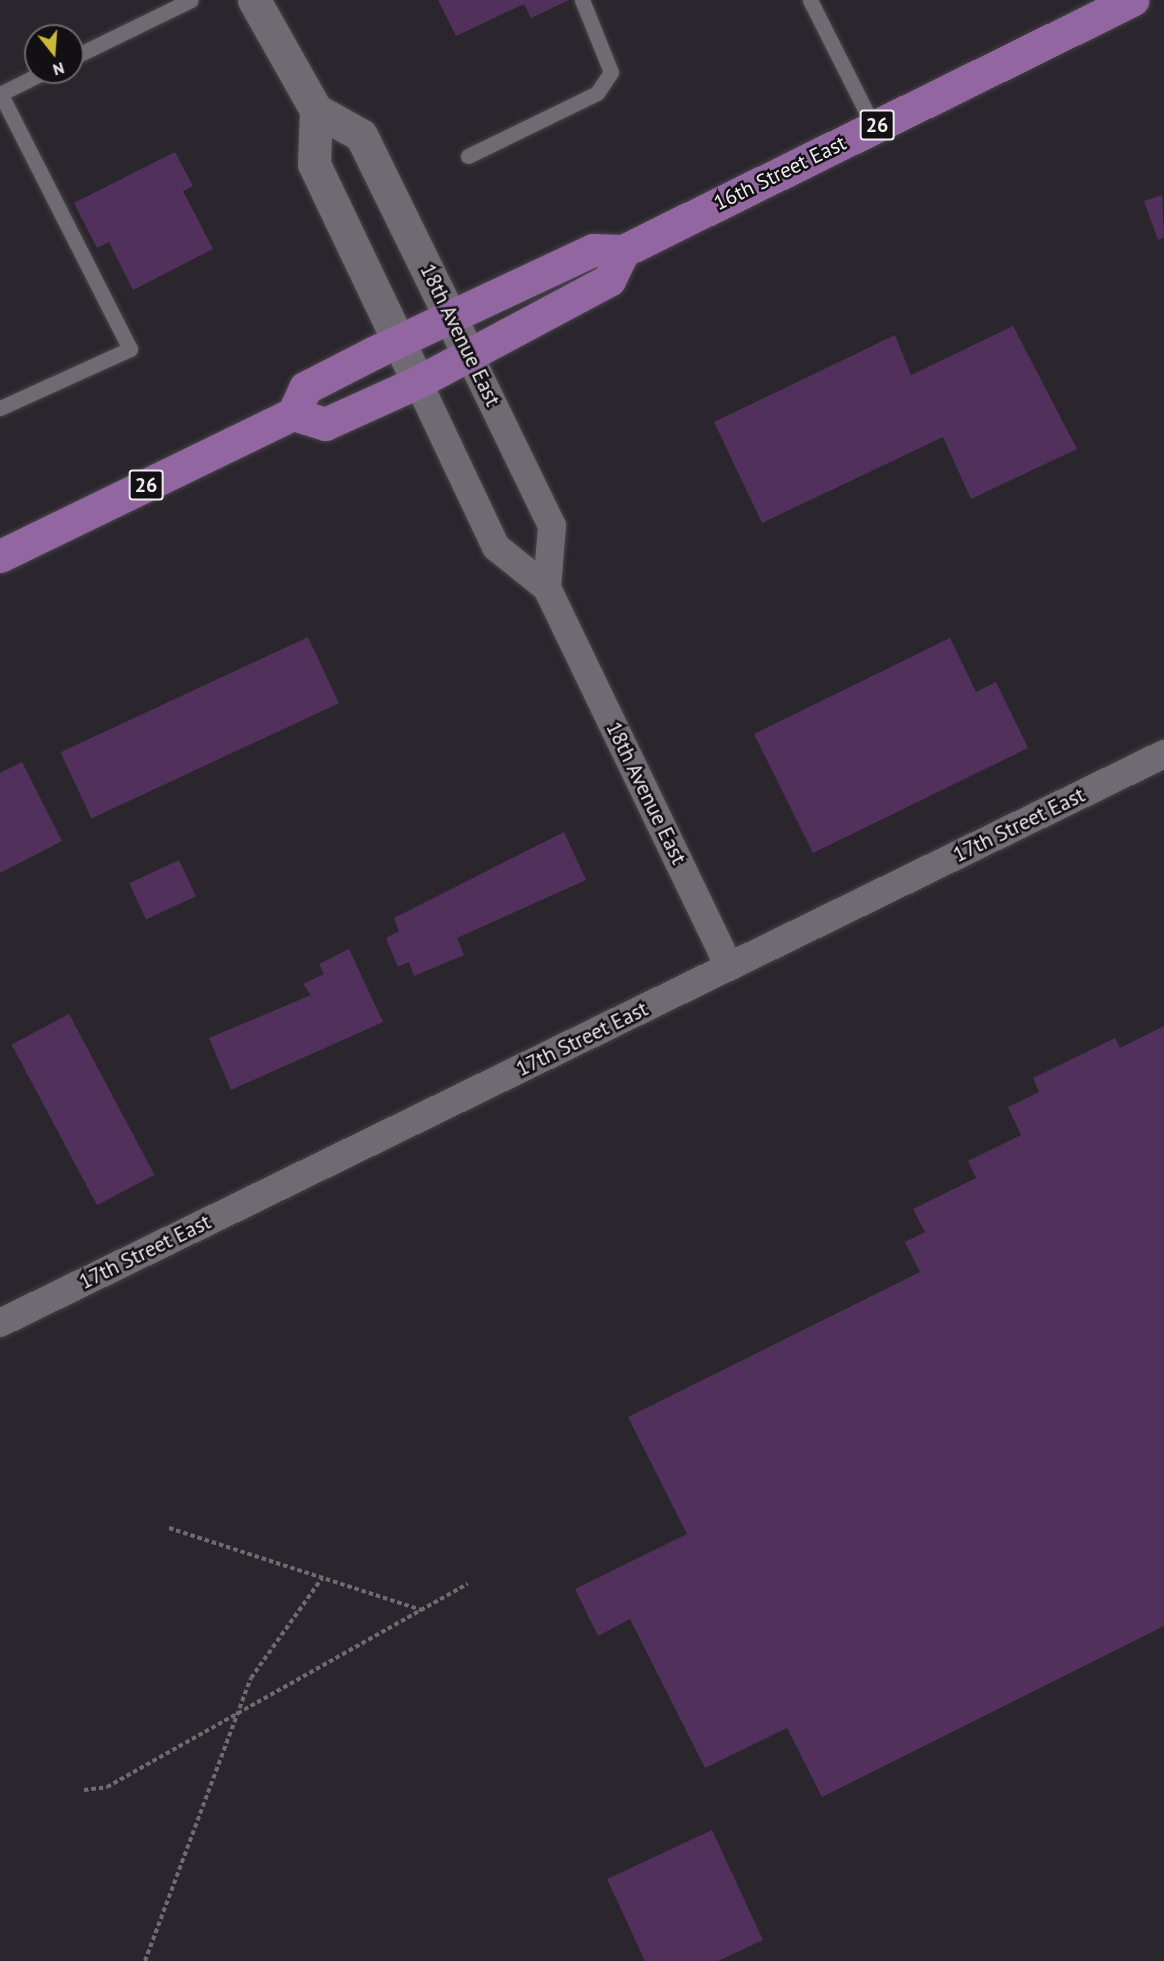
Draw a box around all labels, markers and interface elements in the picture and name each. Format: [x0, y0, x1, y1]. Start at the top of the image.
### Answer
north arrow [24, 24, 84, 84]
text: N [51, 58, 67, 80]
road number: 26 [859, 108, 895, 142]
street label: 16th Street East [710, 130, 850, 216]
street label: 18th Avenue East [414, 259, 506, 411]
road number: 26 [128, 468, 164, 502]
street label: 18th Avenue East [600, 717, 692, 869]
street label: 17th Street East [949, 782, 1089, 868]
street label: 17th Street East [512, 996, 652, 1082]
street label: 17th Street East [75, 1209, 215, 1295]

